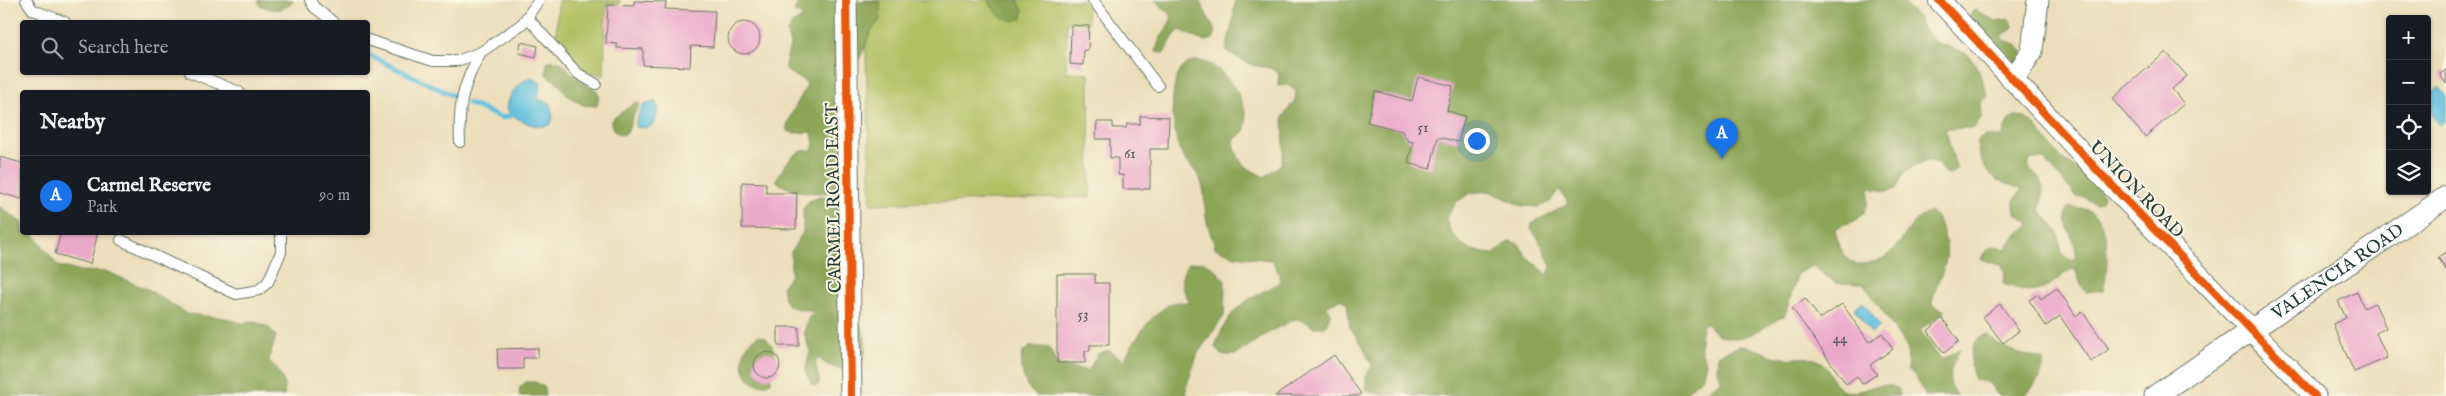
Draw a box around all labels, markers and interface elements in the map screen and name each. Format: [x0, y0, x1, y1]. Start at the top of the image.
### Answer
map controls [2386, 15, 2431, 195]
button: + [2386, 15, 2431, 60]
search box [20, 20, 370, 75]
icon: search [38, 34, 66, 62]
text: Search here [78, 36, 169, 60]
button: − [2386, 60, 2431, 105]
street label: CARMEL ROAD EAST [821, 103, 848, 293]
button: locate [2386, 105, 2431, 150]
text: Nearby [40, 109, 105, 136]
house number: 51 [1417, 118, 1429, 137]
pin: A [1706, 118, 1738, 159]
your location [1464, 128, 1490, 154]
street label: UNION ROAD [2084, 136, 2188, 244]
house number: 61 [1124, 144, 1136, 163]
button: layers [2386, 150, 2431, 195]
text: Carmel Reserve [87, 174, 211, 198]
text: A [51, 186, 61, 206]
text: 90 m [319, 186, 350, 206]
text: Park [87, 198, 117, 218]
street label: VALENCIA ROAD [2267, 219, 2409, 326]
house number: 53 [1077, 305, 1089, 324]
house number: 44 [1833, 329, 1848, 348]

